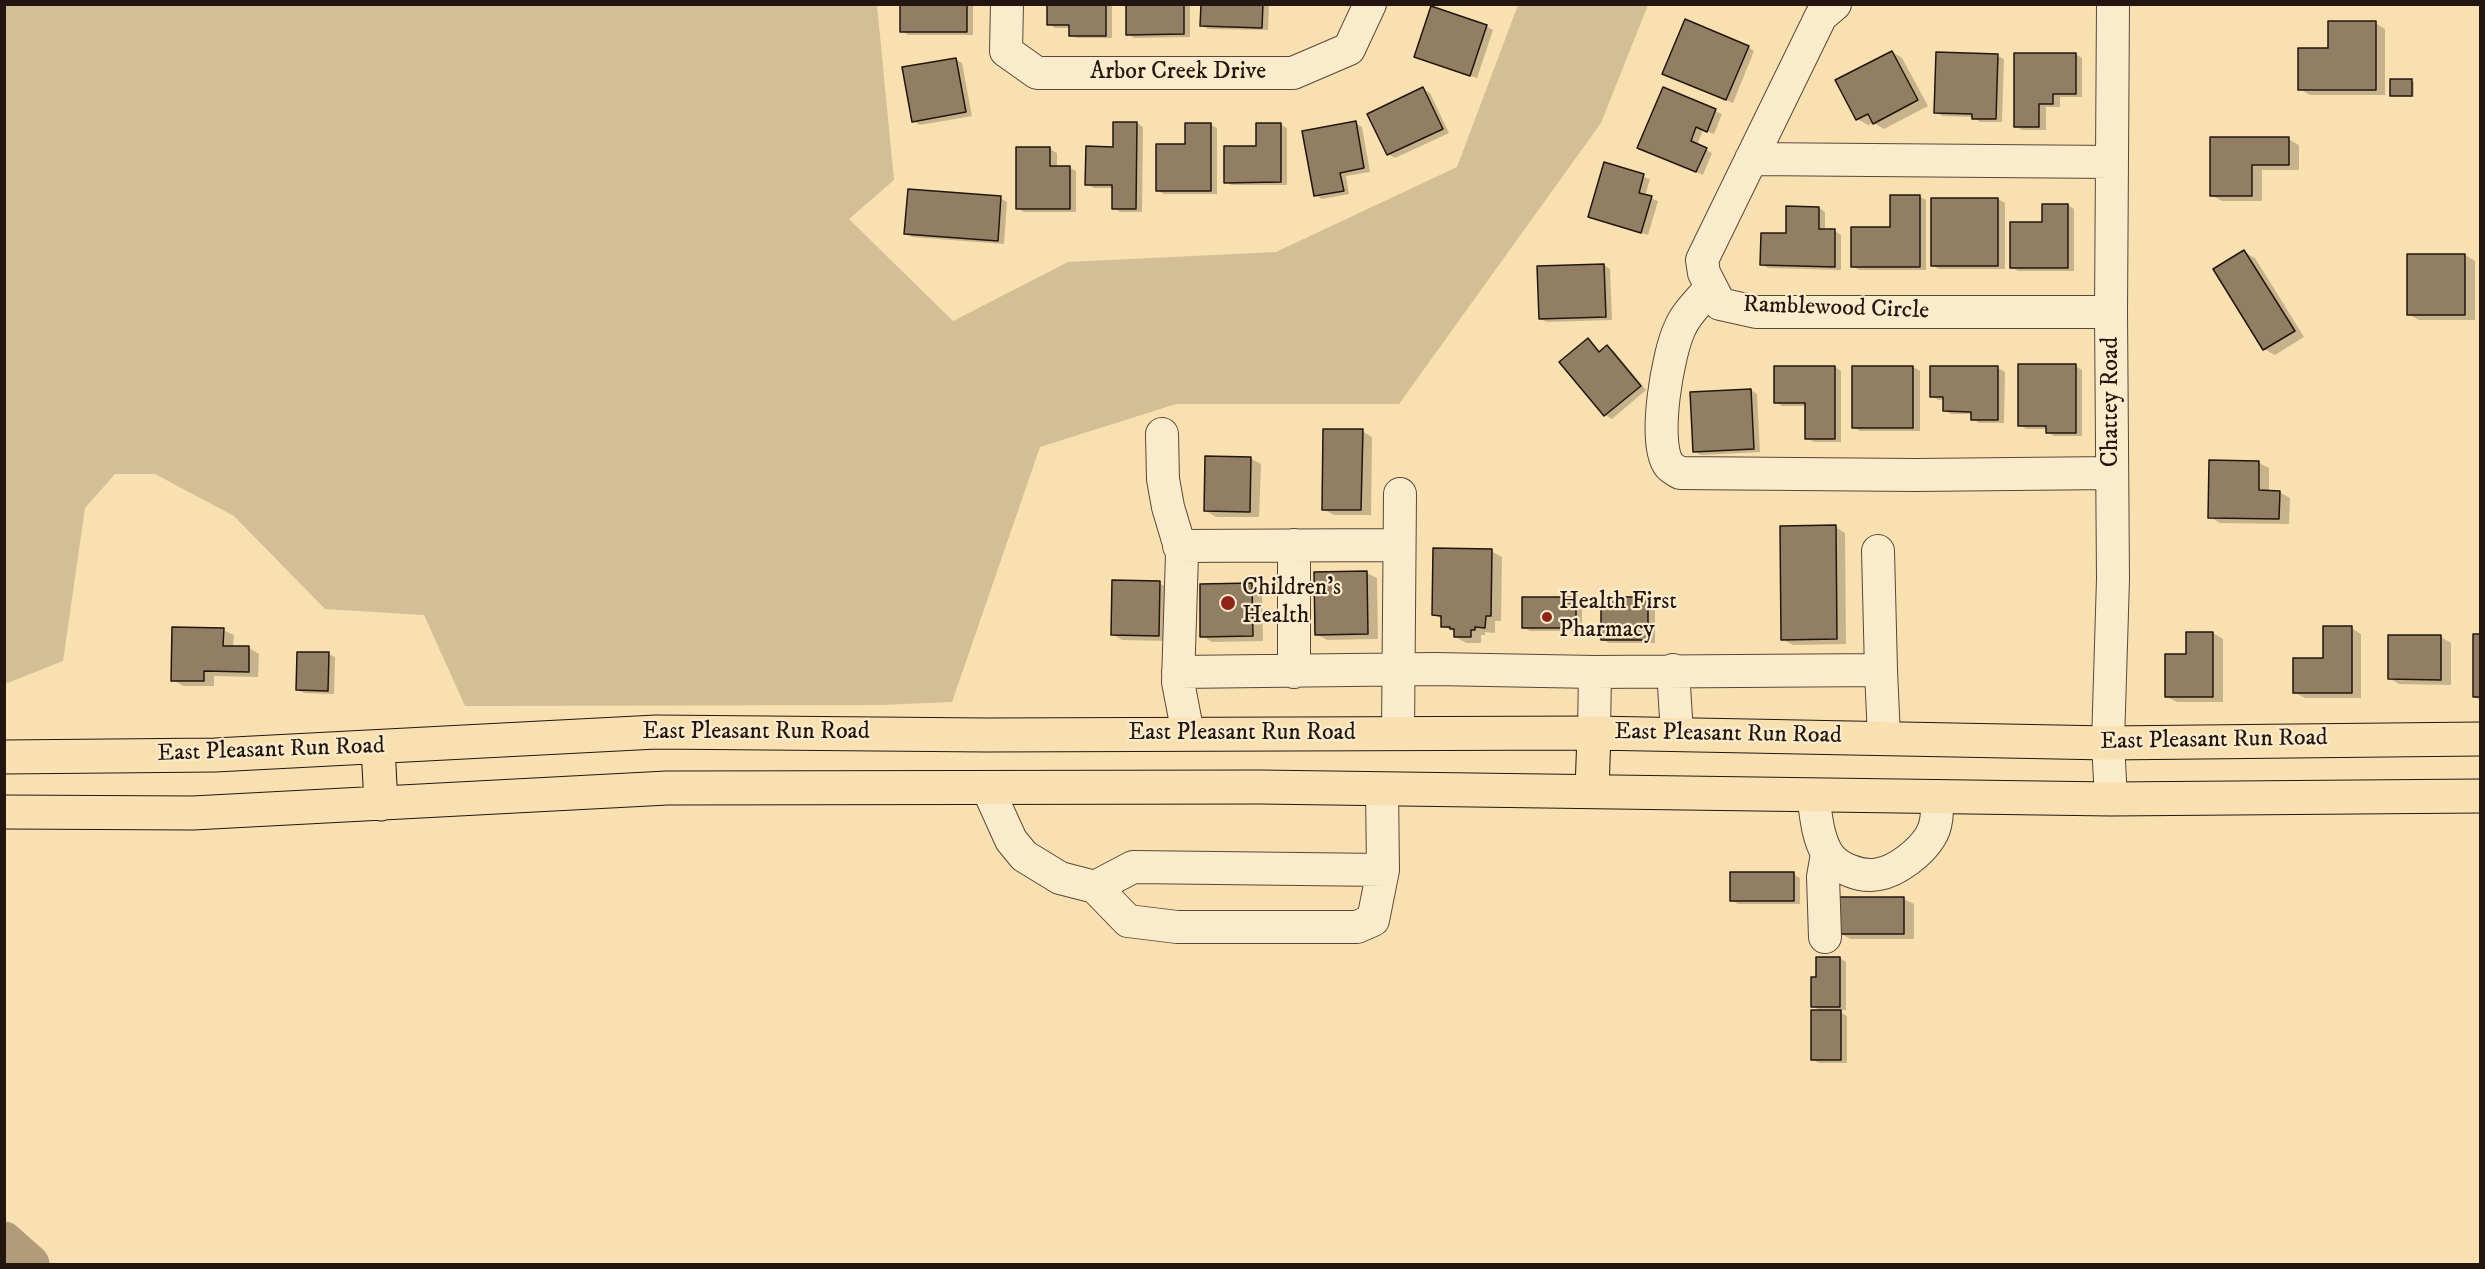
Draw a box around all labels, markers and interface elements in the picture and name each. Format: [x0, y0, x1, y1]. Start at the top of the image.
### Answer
street label: Arbor Creek Drive [1090, 59, 1266, 87]
street label: Ramblewood Circle [1742, 291, 1930, 327]
street label: Chattey Road [2098, 337, 2126, 467]
place label: Children's Health [1242, 575, 1341, 631]
place label: Health First Pharmacy [1559, 589, 1677, 645]
marker: Children's Health [1219, 594, 1237, 612]
marker: Health First Pharmacy [1540, 610, 1554, 624]
street label: East Pleasant Run Road [642, 719, 870, 747]
street label: East Pleasant Run Road [1614, 719, 1842, 751]
street label: East Pleasant Run Road [1128, 720, 1356, 748]
street label: East Pleasant Run Road [2100, 725, 2328, 757]
street label: East Pleasant Run Road [157, 733, 385, 769]

